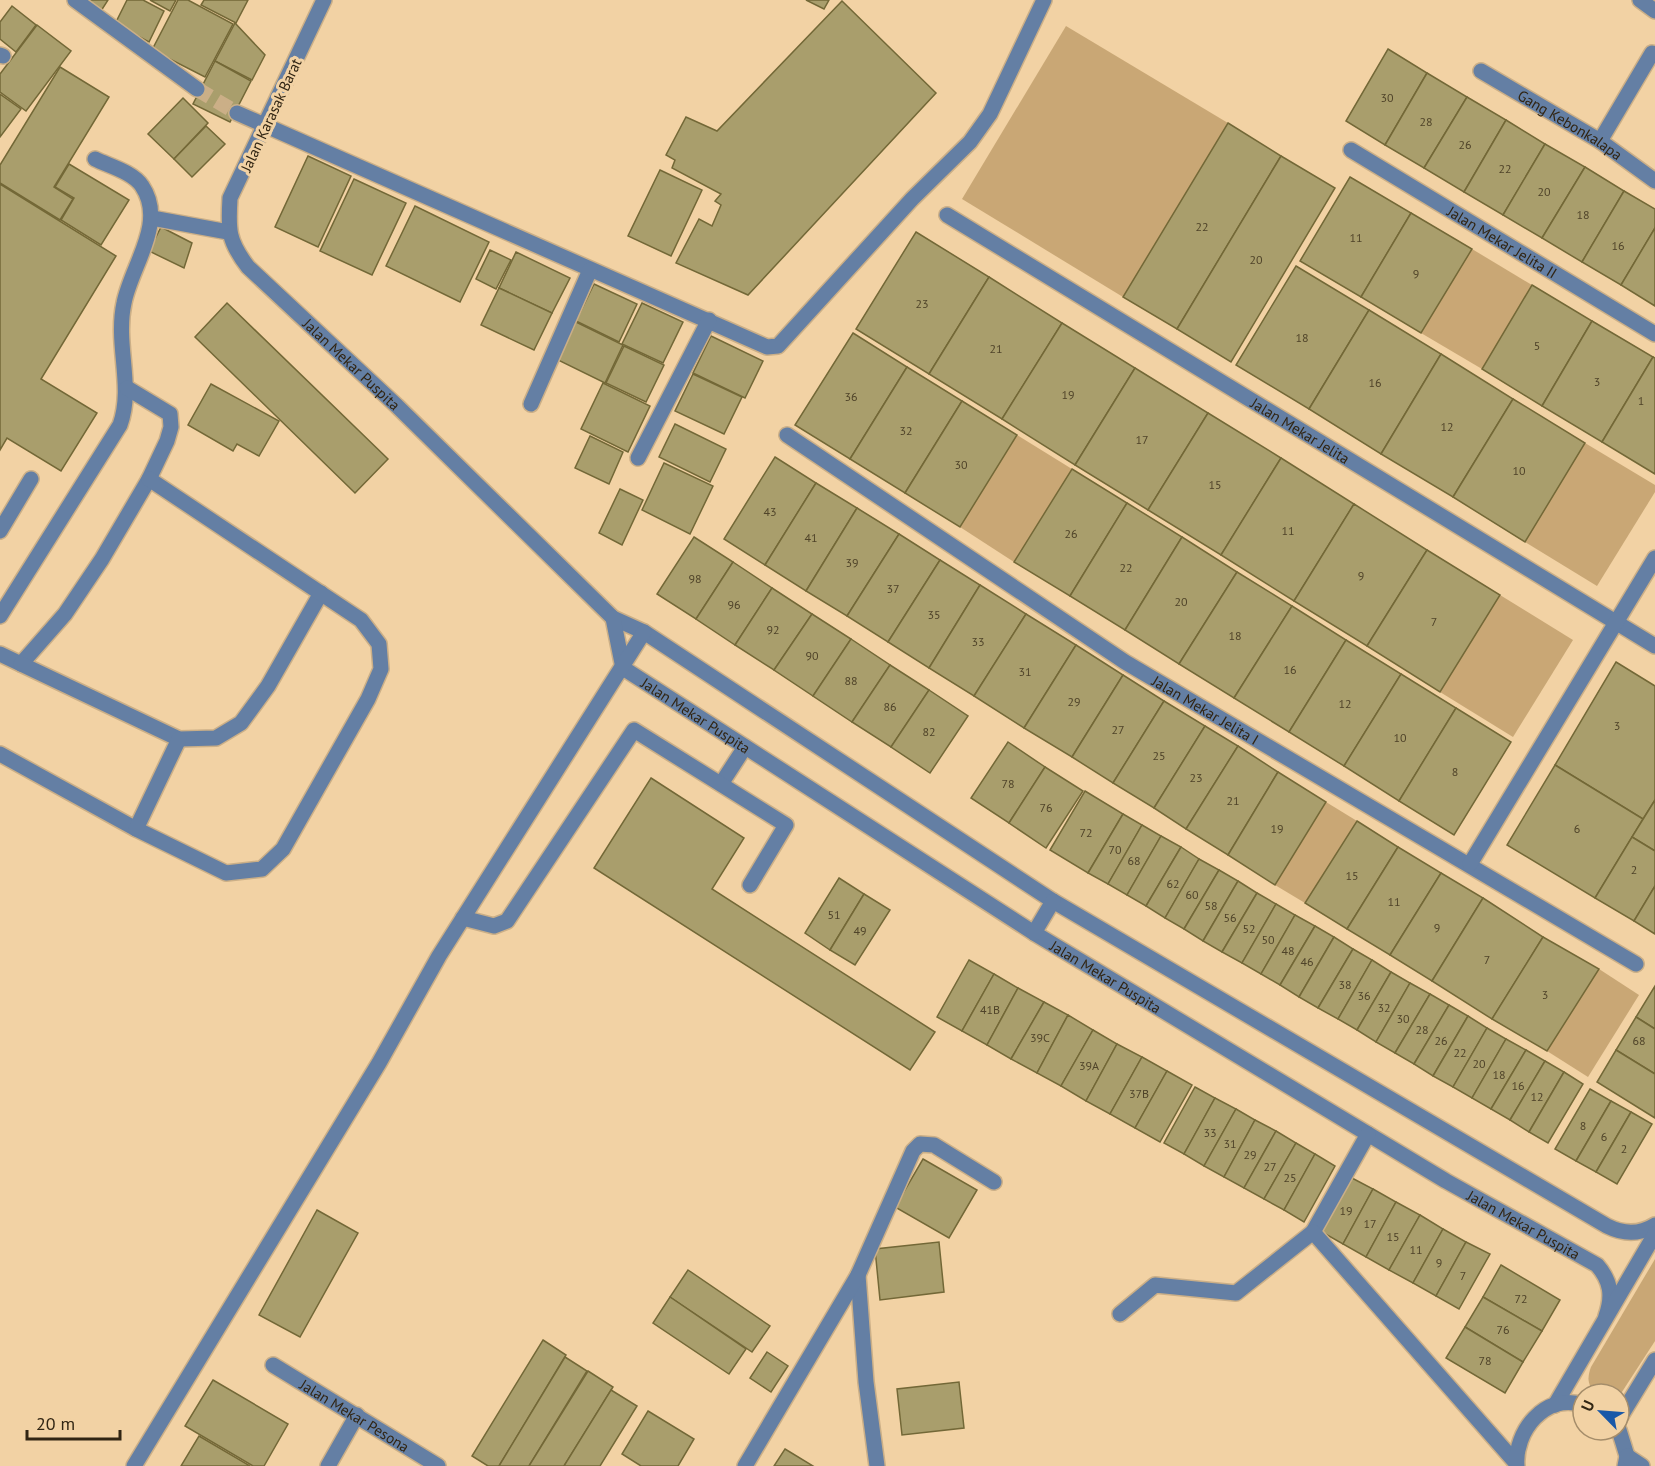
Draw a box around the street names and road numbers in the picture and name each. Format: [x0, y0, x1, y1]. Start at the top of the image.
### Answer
street label: Jalan Karasak Barat [236, 55, 306, 176]
street label: Gang Kebonkalapa [1514, 85, 1626, 164]
street label: Jalan Mekar Jelita II [1443, 201, 1561, 282]
street label: Jalan Mekar Puspita [299, 313, 405, 414]
street label: Jalan Mekar Jelita [1247, 392, 1353, 468]
street label: Jalan Mekar Jelita I [1148, 670, 1263, 749]
street label: Jalan Mekar Puspita [637, 672, 754, 757]
street label: Jalan Mekar Puspita [1046, 935, 1165, 1017]
street label: Jalan Mekar Puspita [1463, 1185, 1584, 1263]
street label: Jalan Mekar Pesona [296, 1374, 413, 1456]

